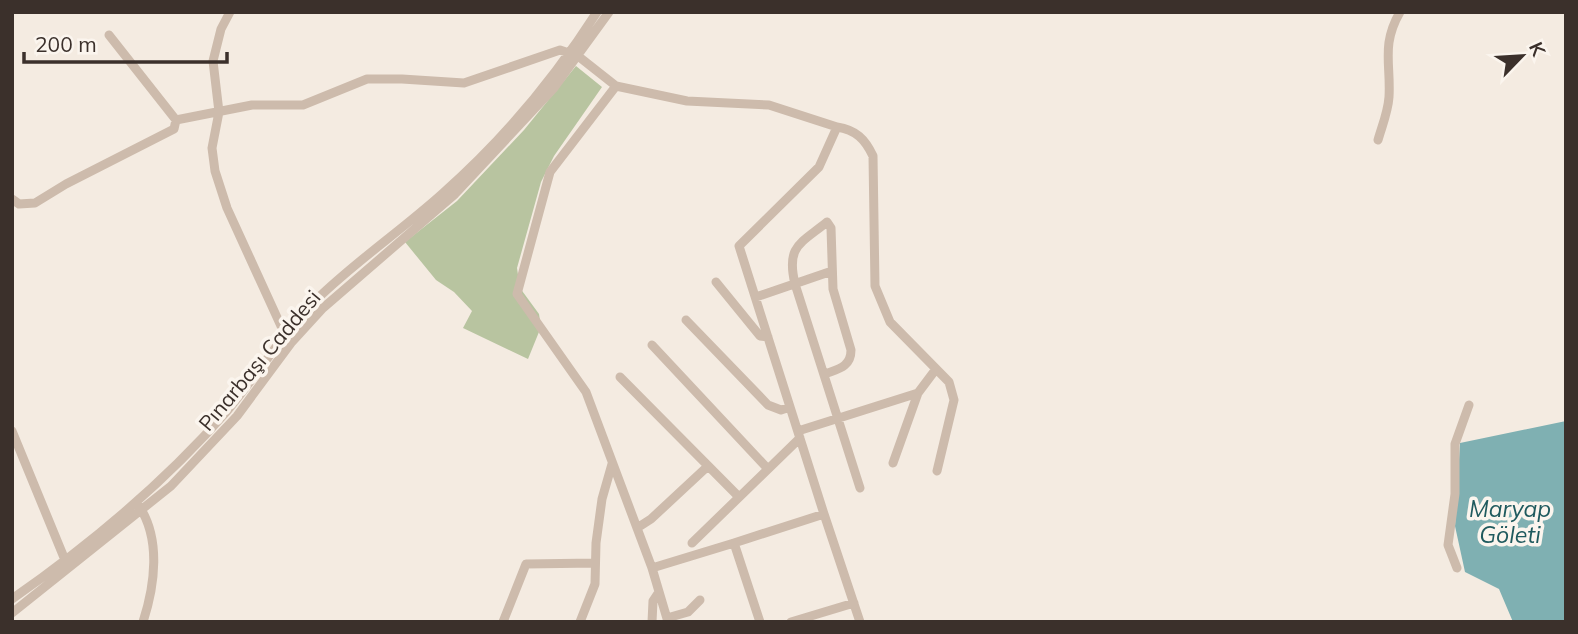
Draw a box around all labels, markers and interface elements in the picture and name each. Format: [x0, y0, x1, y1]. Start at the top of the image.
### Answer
scale bar [24, 21, 228, 65]
north arrow [1487, 21, 1557, 91]
text: 200 m [35, 31, 97, 57]
text: K [1524, 38, 1552, 61]
street label: Pınarbaşı Caddesi [193, 284, 325, 436]
water label: Maryap Göleti [1469, 494, 1551, 549]

